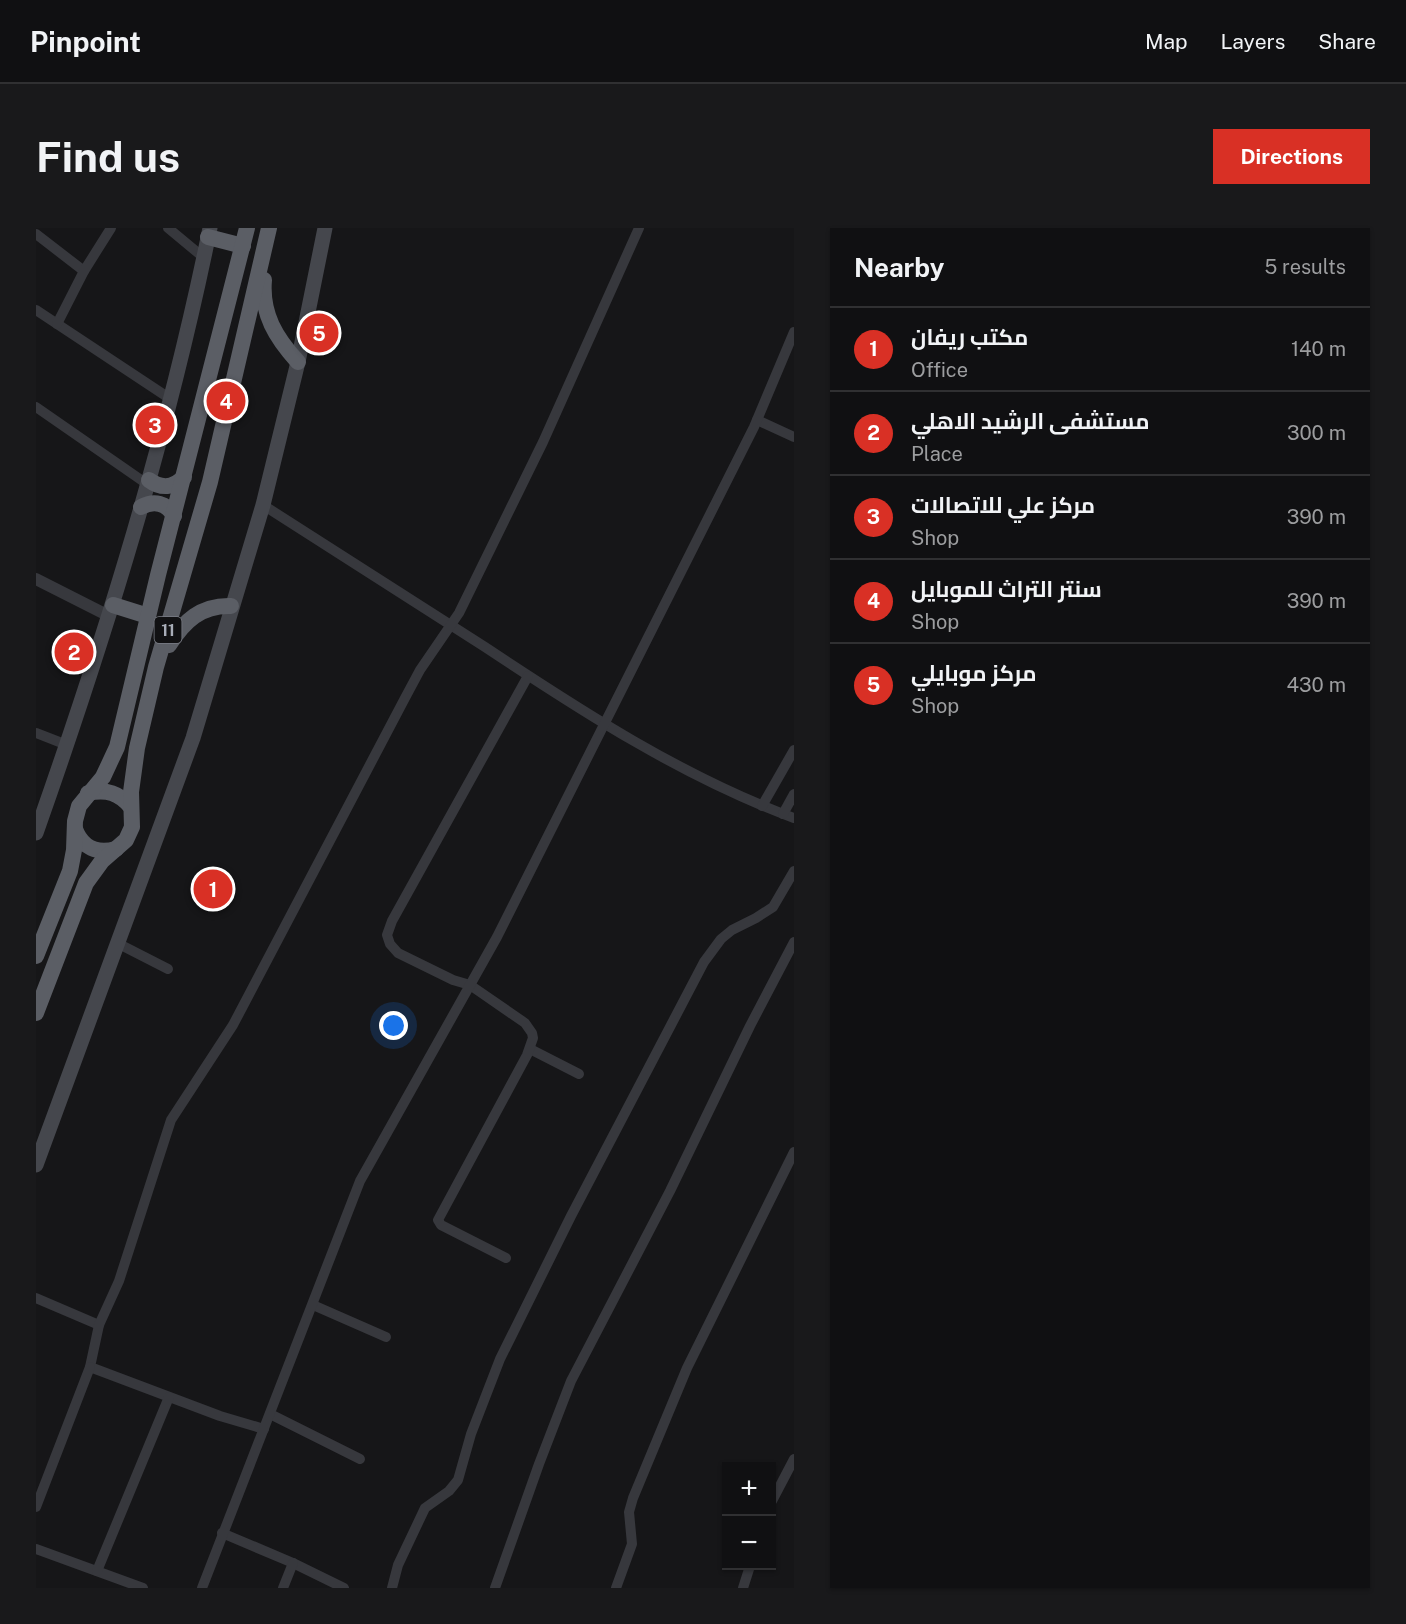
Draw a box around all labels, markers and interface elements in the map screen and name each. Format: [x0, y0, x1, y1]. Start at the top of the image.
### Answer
text: Pinpoint [30, 25, 141, 58]
text: Map [1145, 29, 1188, 54]
text: Layers [1221, 29, 1285, 54]
text: Share [1318, 29, 1376, 54]
button: Directions [1213, 129, 1370, 184]
text: Find us [36, 132, 180, 181]
text: Nearby [854, 252, 944, 283]
text: 5 results [1264, 255, 1346, 279]
pin: 5 [300, 310, 338, 356]
text: مكتب ريفان [911, 324, 1028, 350]
text: 1 [869, 337, 878, 361]
text: 140 m [1291, 337, 1346, 361]
text: Office [911, 358, 968, 382]
pin: 4 [206, 378, 246, 423]
pin: 3 [136, 402, 174, 448]
text: مستشفى الرشيد الاهلي [911, 408, 1149, 434]
text: 2 [867, 421, 880, 445]
text: 300 m [1287, 421, 1346, 445]
text: Place [911, 442, 963, 466]
text: مركز علي للاتصالات [911, 492, 1095, 518]
text: 3 [867, 505, 880, 529]
text: 390 m [1287, 505, 1346, 529]
text: Shop [911, 526, 959, 550]
text: سنتر التراث للموبايل [911, 576, 1102, 602]
text: 4 [867, 589, 880, 613]
text: 390 m [1287, 589, 1346, 613]
text: Shop [911, 610, 959, 634]
road number: 11 [154, 617, 182, 643]
pin: 2 [54, 630, 93, 674]
text: مركز موبايلي [911, 660, 1037, 686]
text: 5 [867, 673, 880, 697]
text: 430 m [1287, 673, 1346, 697]
text: Shop [911, 694, 959, 718]
pin: 1 [194, 866, 232, 912]
your location [379, 1011, 408, 1040]
map controls [722, 1462, 776, 1570]
button: + [722, 1462, 776, 1516]
button: − [722, 1516, 776, 1570]

